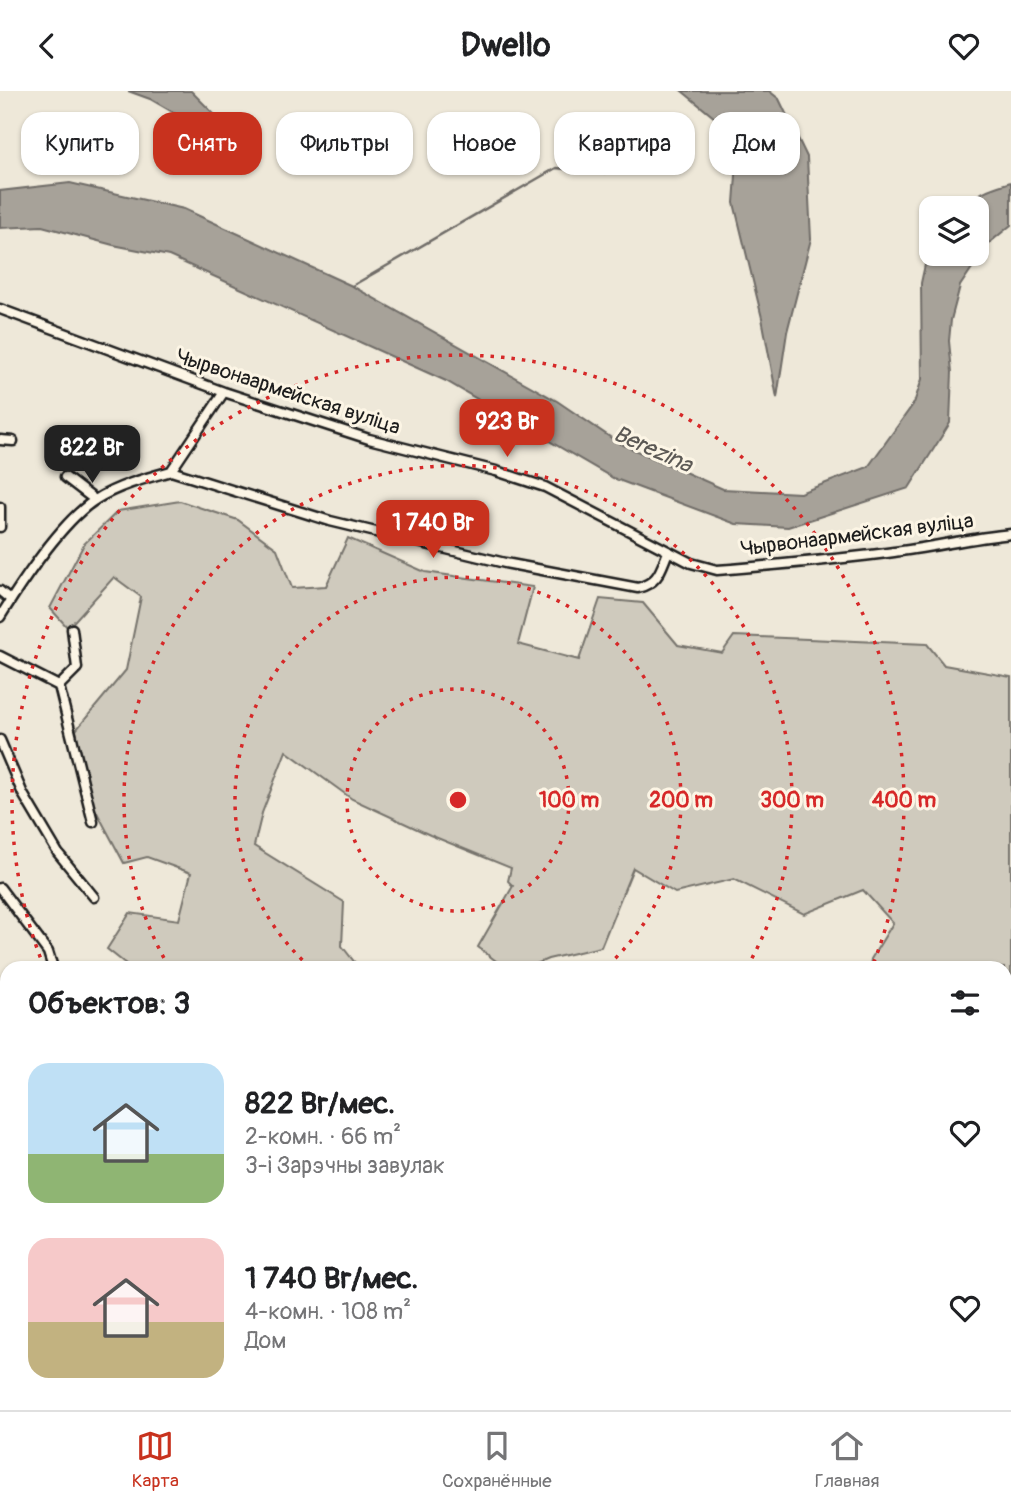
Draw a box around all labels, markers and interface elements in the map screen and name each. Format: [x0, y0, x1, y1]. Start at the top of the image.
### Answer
text: Dwello [461, 26, 550, 66]
icon: back [28, 27, 66, 65]
icon: heart [945, 27, 983, 65]
chip: Купить [21, 112, 139, 175]
chip: Снять [153, 112, 262, 175]
chip: Фильтры [276, 112, 413, 175]
chip: Новое [427, 112, 540, 175]
chip: Квартира [554, 112, 695, 175]
chip: Дом [709, 112, 800, 175]
map controls [919, 196, 989, 266]
button: layers [919, 196, 989, 266]
street label: Чырвонаармейская вуліца [172, 343, 404, 441]
pin: 923 Br [450, 399, 564, 459]
text: 923 Br [475, 407, 539, 436]
water label: Berezina [609, 419, 698, 480]
pin: 822 Br [35, 425, 149, 485]
text: 822 Br [60, 433, 124, 462]
pin: 1 740 Br [361, 501, 505, 560]
street label: Чырвонаармейская вуліца [739, 507, 975, 563]
text: 1 740 Br [392, 508, 474, 537]
text: 100 m [539, 787, 599, 814]
text: 200 m [649, 787, 713, 814]
text: 300 m [760, 787, 824, 814]
text: 400 m [872, 787, 936, 814]
centre of rings [446, 788, 470, 812]
icon: filters [946, 984, 984, 1022]
text: Объектов: 3 [28, 985, 190, 1022]
text: 822 Br/мес. [245, 1085, 395, 1122]
icon: home [84, 1091, 168, 1175]
icon: heart [946, 1114, 984, 1152]
text: 2-комн. · 66 m² [245, 1122, 401, 1151]
text: 3-і Зарэчны завулак [245, 1151, 445, 1180]
text: 1 740 Br/мес. [245, 1260, 418, 1297]
icon: home [84, 1266, 168, 1350]
icon: heart [946, 1289, 984, 1327]
text: 4-комн. · 108 m² [245, 1297, 411, 1326]
text: Дом [245, 1326, 286, 1355]
tab: Карта [132, 1427, 179, 1493]
tab: Сохранённые [442, 1427, 552, 1493]
tab: Главная [815, 1427, 879, 1493]

